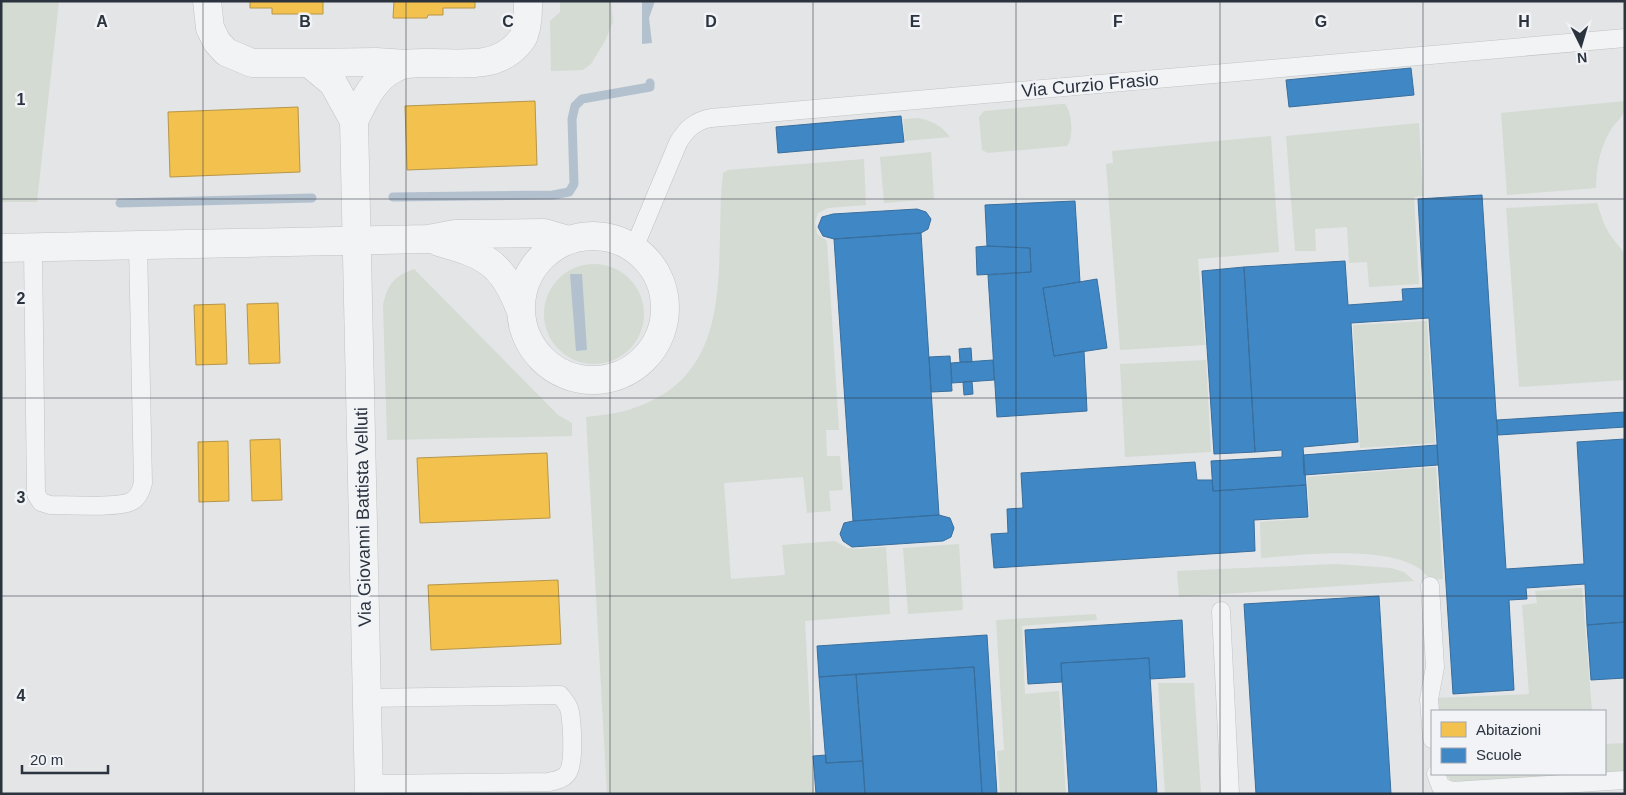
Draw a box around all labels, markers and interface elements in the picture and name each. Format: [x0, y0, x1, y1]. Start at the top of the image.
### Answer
text: A [96, 13, 108, 30]
text: B [299, 13, 311, 30]
text: C [502, 13, 514, 30]
text: D [705, 13, 717, 30]
text: E [910, 13, 921, 30]
text: F [1113, 13, 1123, 30]
text: G [1315, 13, 1327, 30]
text: H [1518, 13, 1530, 30]
north arrow [1556, 20, 1606, 70]
text: N [1576, 50, 1588, 66]
street label: Via Curzio Frasio [1021, 69, 1159, 101]
text: 1 [17, 91, 26, 108]
text: 2 [17, 290, 26, 307]
street label: Via Giovanni Battista Velluti [351, 407, 375, 627]
text: 3 [17, 489, 26, 506]
text: 4 [17, 687, 26, 704]
legend [1431, 710, 1606, 775]
text: Abitazioni [1476, 721, 1541, 738]
scale bar [22, 742, 109, 774]
text: Scuole [1476, 746, 1522, 763]
text: 20 m [30, 751, 63, 768]

